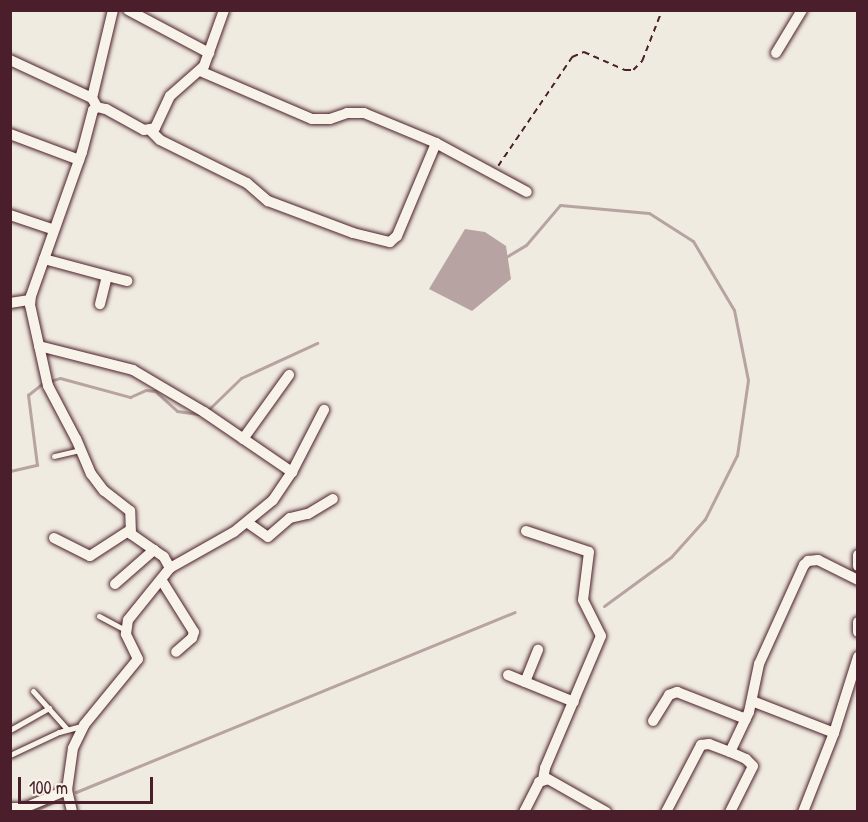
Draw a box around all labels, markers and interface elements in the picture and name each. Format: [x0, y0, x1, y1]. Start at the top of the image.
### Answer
scale bar [21, 765, 156, 803]
text: 100 m [29, 775, 68, 800]

